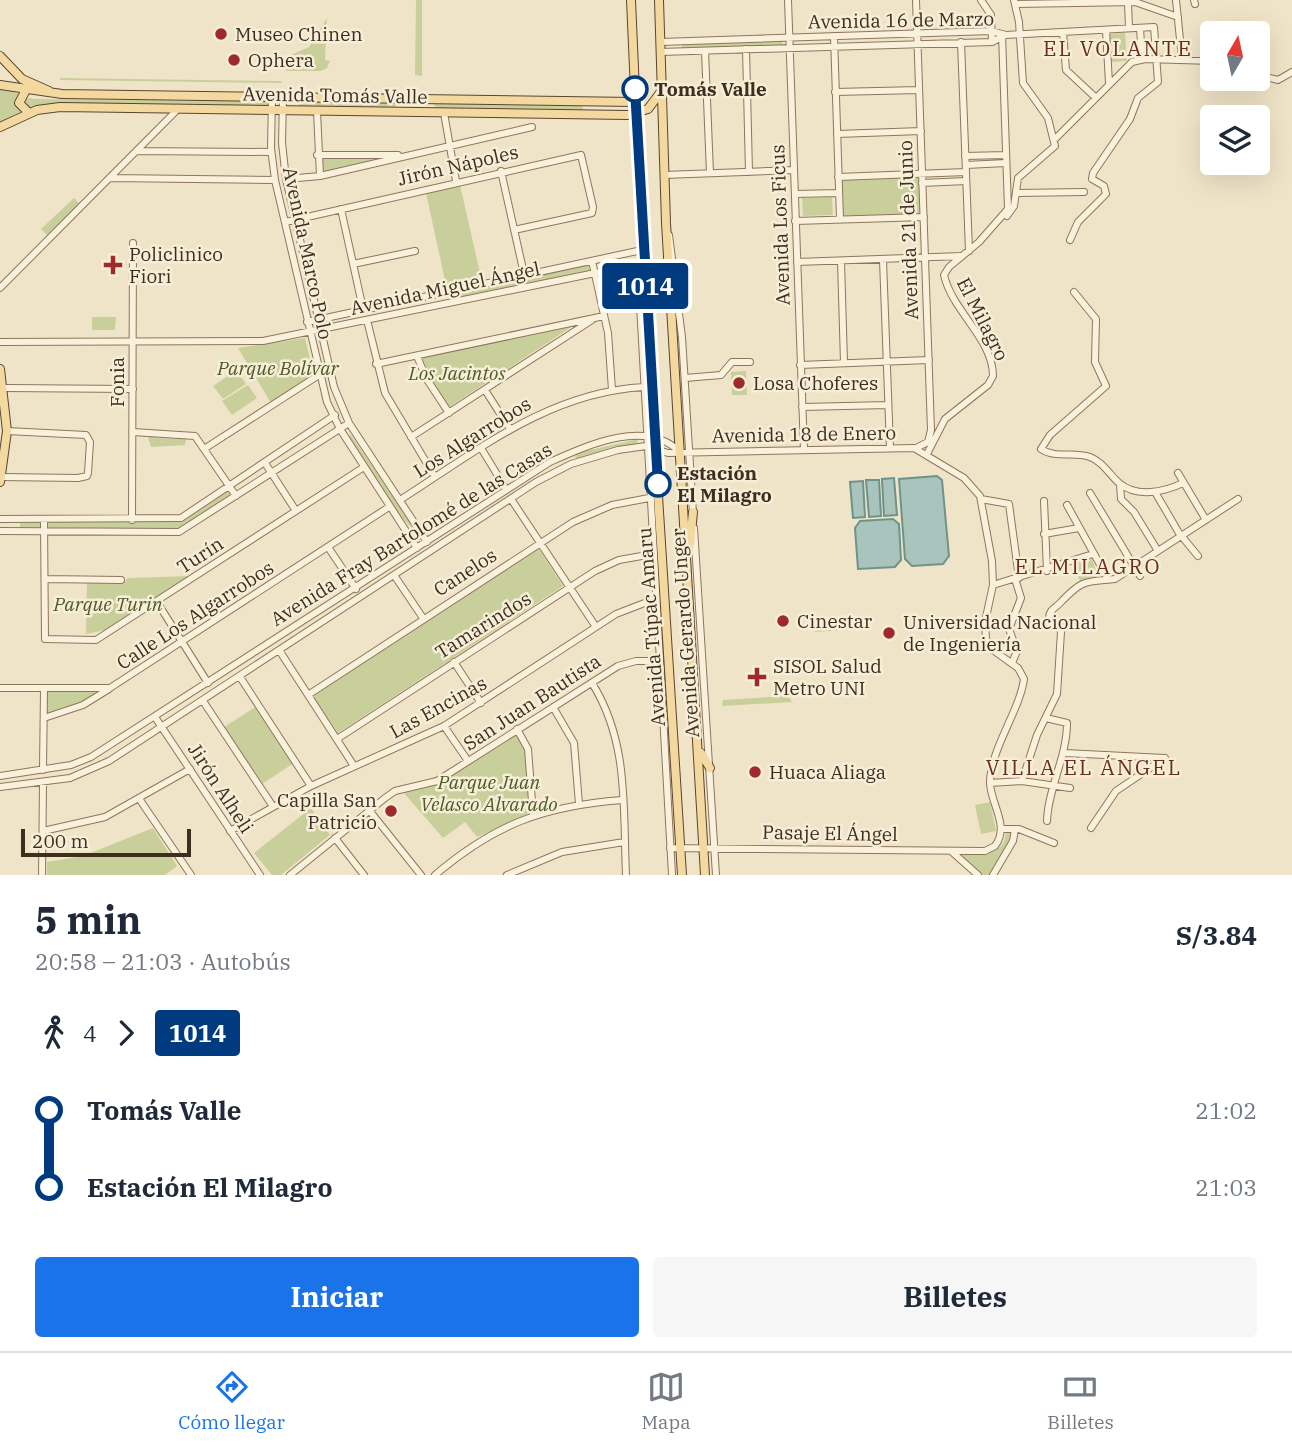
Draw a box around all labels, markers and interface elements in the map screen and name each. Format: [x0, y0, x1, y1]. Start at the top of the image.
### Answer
street label: Avenida 16 de Marzo [808, 6, 994, 34]
north arrow [1200, 21, 1270, 91]
map controls [1200, 21, 1270, 175]
place label: Museo Chinen [235, 22, 363, 46]
marker: Museo Chinen [213, 26, 229, 42]
district label: EL VOLANTE [1043, 34, 1193, 62]
place label: Ophera [248, 48, 314, 72]
marker: Ophera [226, 52, 242, 68]
marker: Tomás Valle [622, 76, 648, 102]
place label: Tomás Valle [654, 77, 767, 101]
street label: Avenida Tomás Valle [242, 81, 428, 109]
button: layers [1200, 105, 1270, 175]
street label: Jirón Nápoles [395, 139, 521, 191]
street label: Avenida 21 de Junio [893, 140, 923, 320]
street label: Avenida Los Ficus [765, 144, 795, 306]
street label: Avenida Marco Polo [278, 164, 338, 342]
place label: Policlinico Fiori [129, 242, 223, 288]
marker: Policlinico Fiori [103, 255, 123, 275]
street label: Avenida Miguel Ángel [348, 256, 542, 320]
line badge: 1014 [596, 263, 694, 309]
text: 1014 [616, 270, 674, 302]
street label: El Milagro [952, 273, 1014, 365]
park label: Parque Bolívar [216, 356, 340, 380]
street label: Fonia [105, 357, 129, 407]
park label: Los Jacintos [407, 361, 506, 385]
place label: Losa Choferes [753, 371, 878, 395]
marker: Losa Choferes [731, 375, 747, 391]
street label: Los Algarrobos [409, 391, 535, 483]
street label: Avenida 18 de Enero [712, 420, 896, 448]
street label: Avenida Fray Bartolomé de las Casas [266, 437, 556, 631]
place label: Estación El Milagro [677, 461, 772, 507]
marker: Estación El Milagro [645, 471, 671, 497]
street label: Avenida Túpac Amaru [632, 526, 670, 727]
street label: Avenida Gerardo Unger [666, 527, 704, 739]
street label: Turín [172, 531, 228, 579]
street label: Canelos [429, 543, 501, 601]
district label: EL MILAGRO [1014, 552, 1162, 580]
street label: Calle Los Algarrobos [112, 555, 278, 675]
street label: Tamarindos [431, 586, 535, 664]
park label: Parque Turin [52, 592, 163, 616]
place label: Cinestar [797, 609, 873, 633]
place label: Universidad Nacional de Ingeniería [903, 610, 1097, 656]
marker: Cinestar [775, 613, 791, 629]
marker: Universidad Nacional de Ingeniería [881, 625, 897, 641]
street label: San Juan Bautista [459, 649, 605, 755]
place label: SISOL Salud Metro UNI [773, 654, 882, 700]
marker: SISOL Salud Metro UNI [747, 667, 767, 687]
street label: Las Encinas [385, 671, 491, 743]
street label: Jirón Alheli [183, 738, 259, 838]
district label: VILLA EL ÁNGEL [986, 753, 1182, 781]
place label: Huaca Aliaga [769, 760, 886, 784]
marker: Huaca Aliaga [747, 764, 763, 780]
park label: Parque Juan Velasco Alvarado [420, 770, 558, 816]
place label: Capilla San Patricio [277, 788, 377, 834]
marker: Capilla San Patricio [383, 803, 399, 819]
street label: Pasaje El Ángel [762, 820, 898, 846]
scale bar [21, 826, 191, 858]
text: 200 m [32, 829, 89, 853]
text: 5 min [35, 895, 141, 944]
text: S/3.84 [1176, 918, 1257, 952]
text: 20:58 – 21:03 · Autobús [35, 946, 291, 976]
icon: walk [35, 1014, 73, 1052]
icon: forward [107, 1014, 145, 1052]
text: 1014 [169, 1017, 226, 1049]
text: 4 [83, 1018, 97, 1048]
text: Tomás Valle [87, 1093, 241, 1127]
text: 21:02 [1195, 1095, 1257, 1125]
text: Estación El Milagro [87, 1170, 333, 1204]
text: 21:03 [1195, 1172, 1257, 1202]
button: Iniciar [35, 1257, 639, 1337]
button: Billetes [653, 1257, 1257, 1337]
tab: Cómo llegar [178, 1368, 285, 1434]
tab: Mapa [642, 1368, 691, 1434]
tab: Billetes [1047, 1368, 1114, 1434]

